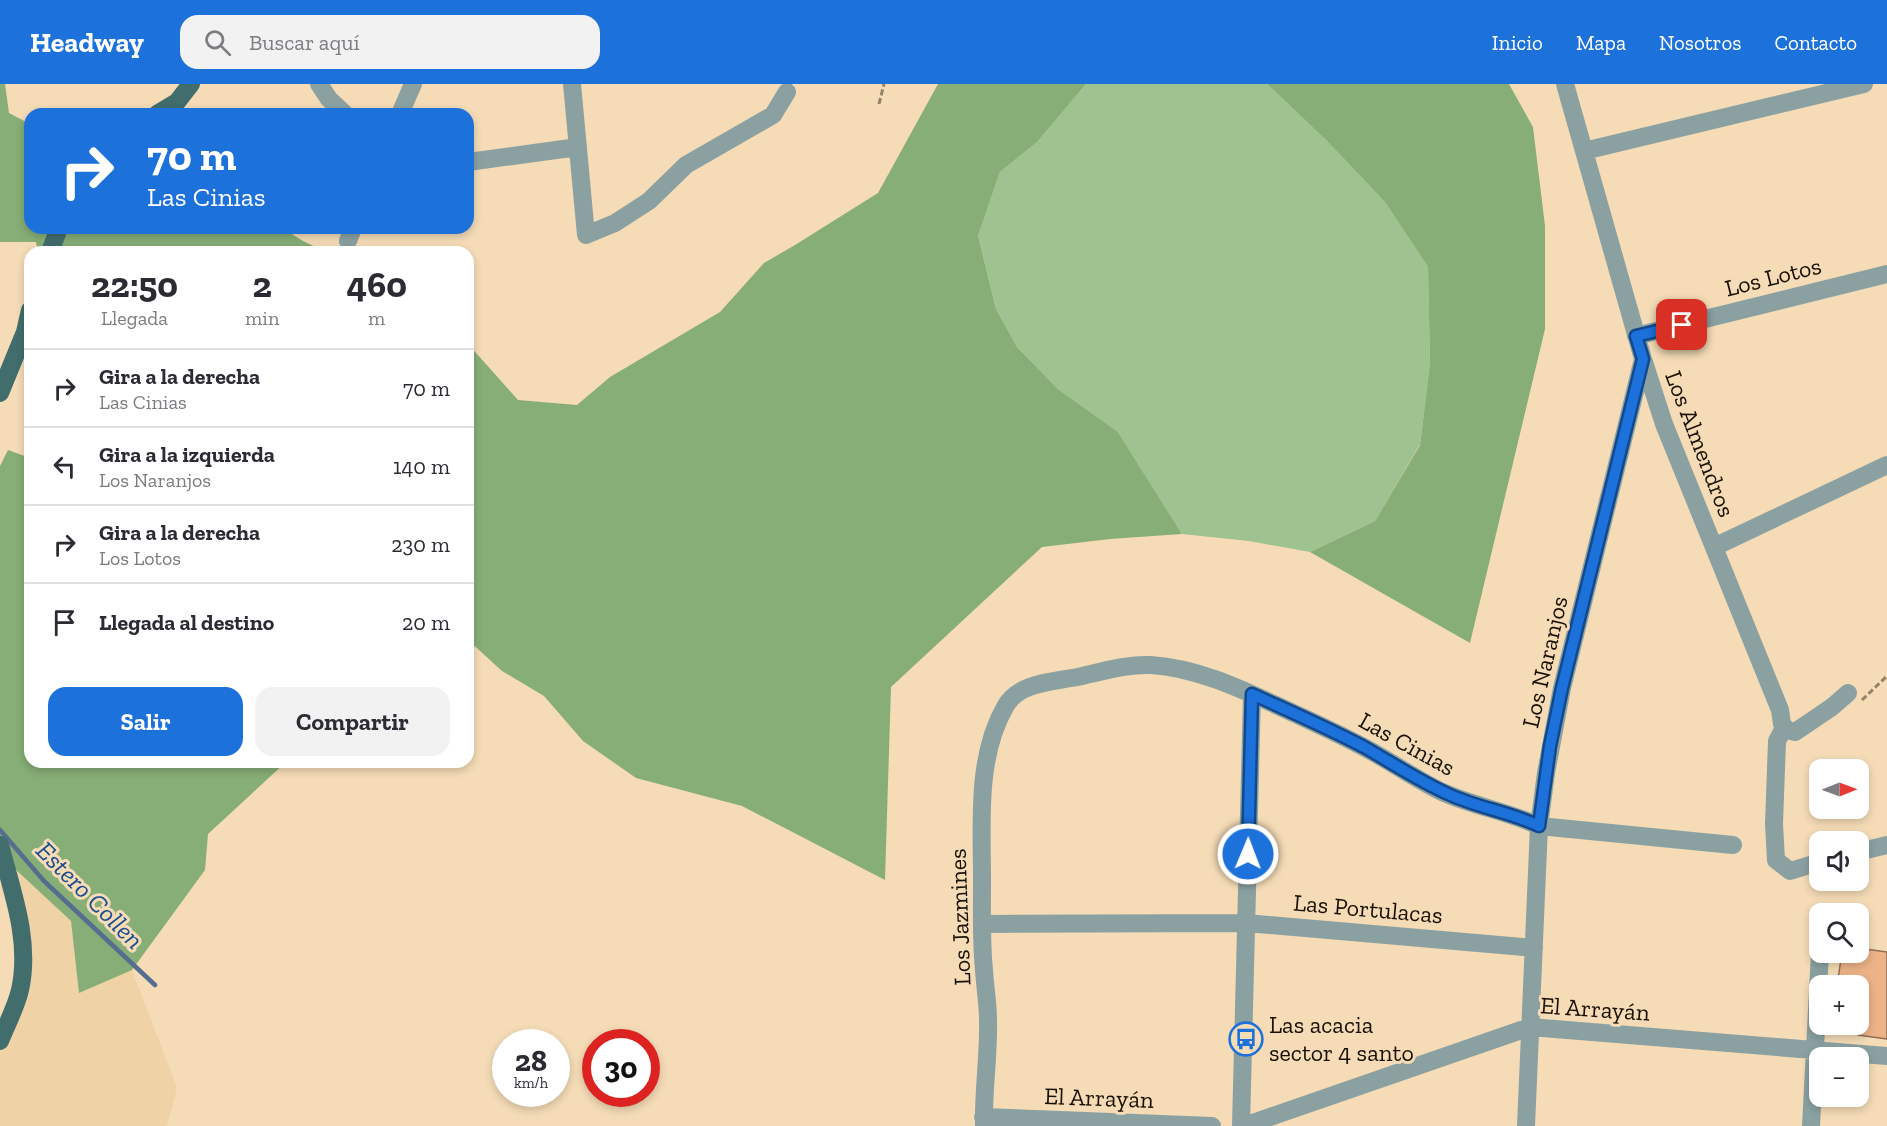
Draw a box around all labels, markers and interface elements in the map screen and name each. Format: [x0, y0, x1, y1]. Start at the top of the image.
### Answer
search box [180, 15, 600, 69]
text: Headway [30, 26, 144, 59]
icon: search [201, 26, 234, 59]
text: Buscar aquí [249, 29, 360, 56]
text: Inicio [1492, 30, 1543, 55]
text: Mapa [1576, 30, 1626, 55]
text: Nosotros [1659, 30, 1741, 55]
text: Contacto [1774, 30, 1857, 55]
text: 70 m [147, 130, 237, 181]
icon: right [48, 132, 126, 210]
text: Las Cinias [147, 181, 266, 213]
street label: Los Lotos [1722, 251, 1824, 302]
text: 22:50 [91, 263, 178, 306]
text: 2 [253, 263, 272, 306]
text: 460 [346, 263, 407, 306]
pin [1656, 299, 1707, 350]
text: Llegada [101, 306, 168, 330]
text: min [245, 306, 279, 330]
text: m [368, 306, 385, 330]
icon: arrive [1665, 308, 1698, 341]
text: Gira a la derecha [99, 363, 260, 390]
street label: Los Almendros [1659, 367, 1742, 521]
icon: right [48, 372, 81, 405]
text: 70 m [403, 375, 450, 402]
text: Las Cinias [99, 390, 187, 414]
text: Gira a la izquierda [99, 441, 275, 468]
icon: left [48, 450, 81, 483]
text: 140 m [393, 453, 450, 480]
text: Los Naranjos [99, 468, 211, 492]
text: Gira a la derecha [99, 519, 260, 546]
icon: right [48, 528, 81, 561]
text: 230 m [391, 531, 450, 558]
text: Los Lotos [99, 546, 181, 570]
street label: Los Naranjos [1515, 593, 1574, 731]
icon: arrive [48, 606, 81, 639]
text: Llegada al destino [99, 609, 274, 636]
text: 20 m [402, 609, 450, 636]
button: Salir [48, 687, 243, 756]
button: Compartir [255, 687, 450, 756]
street label: Las Cinias [1354, 705, 1460, 782]
north arrow [1809, 759, 1869, 819]
map controls [1809, 759, 1869, 1107]
position arrow [1216, 822, 1280, 886]
button: sound [1809, 831, 1869, 891]
water label: Estero Collen [29, 834, 151, 956]
street label: Los Jazmines [943, 848, 976, 986]
street label: Las Portulacas [1292, 888, 1444, 929]
button: search [1809, 903, 1869, 963]
button: + [1809, 975, 1869, 1035]
street label: El Arrayán [1539, 990, 1651, 1027]
place label: Las acacia sector 4 santo [1269, 1010, 1414, 1067]
bus stop icon: Las acacia sector 4 santo [1228, 1021, 1264, 1057]
speed limit sign: 30 [582, 1029, 660, 1107]
text: 28 [515, 1043, 547, 1079]
button: − [1809, 1047, 1869, 1107]
text: km/h [514, 1074, 548, 1092]
street label: El Arrayán [1044, 1081, 1155, 1114]

